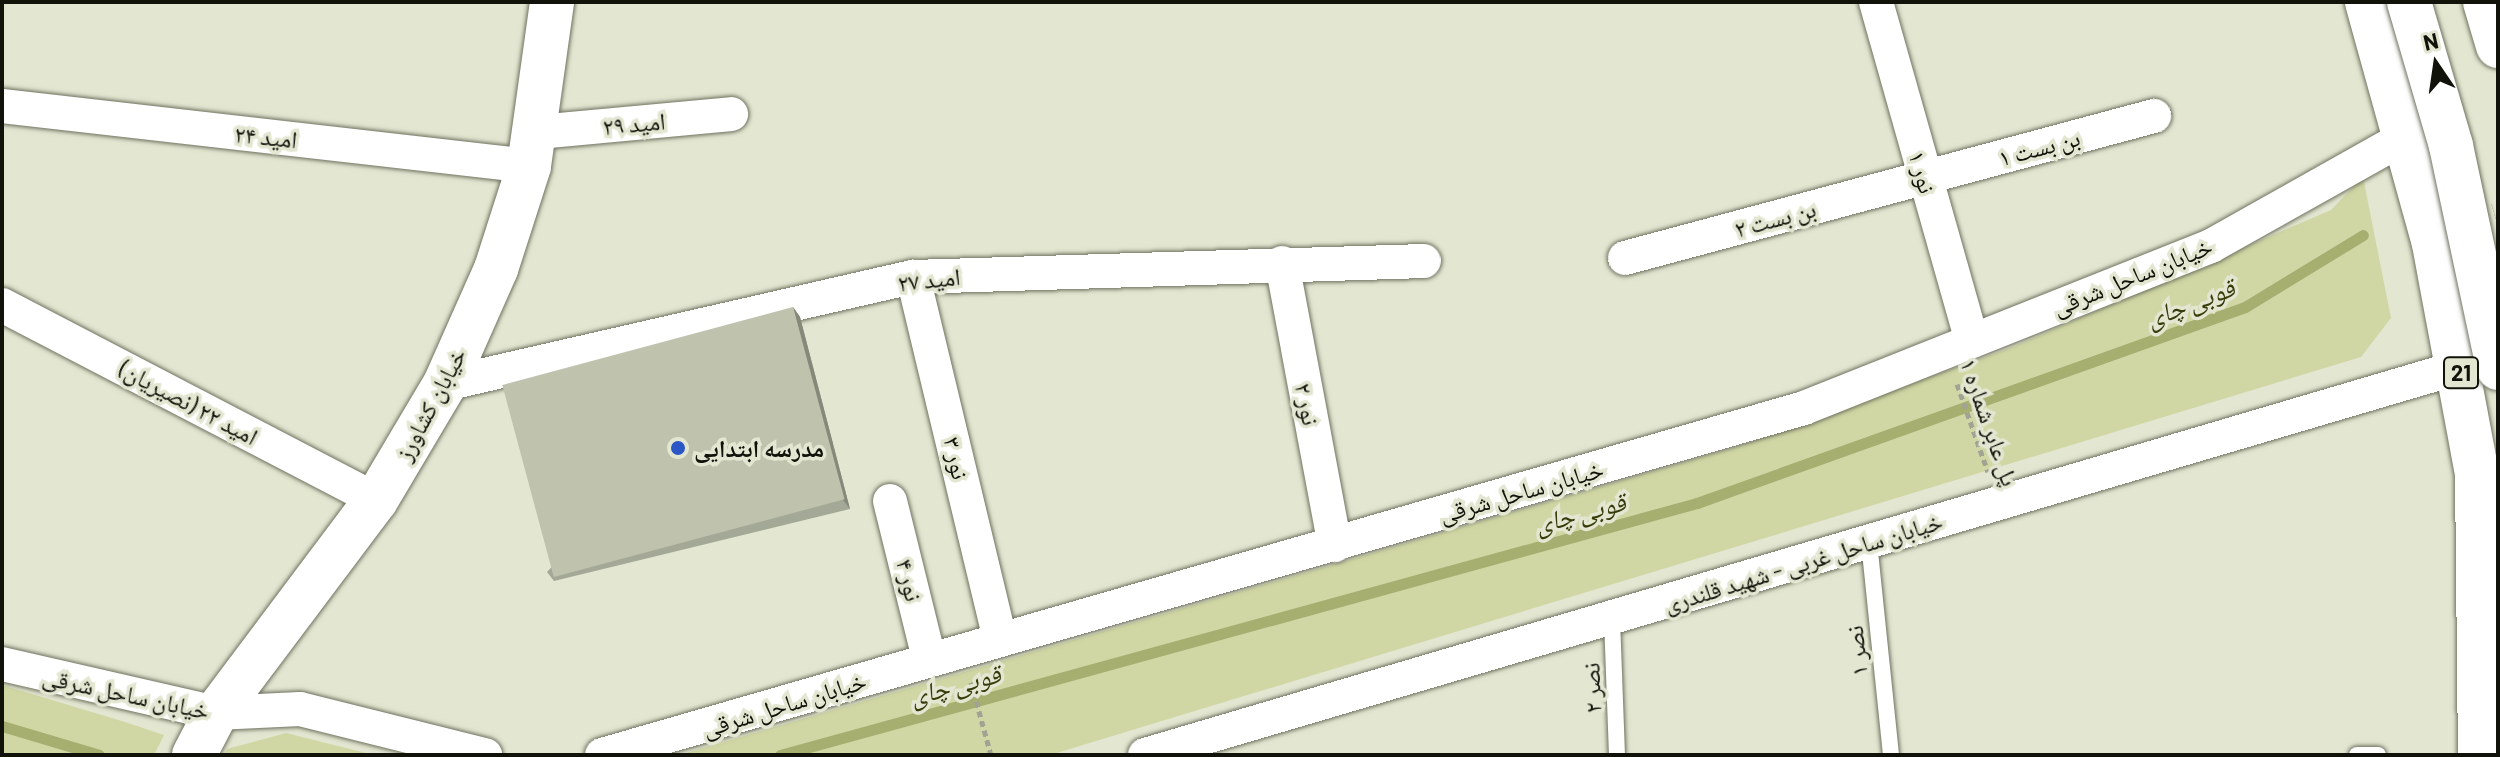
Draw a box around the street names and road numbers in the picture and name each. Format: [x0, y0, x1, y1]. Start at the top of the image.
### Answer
street label: امید ۲۹ [601, 106, 667, 140]
street label: امید ۲۴ [233, 118, 299, 154]
street label: بن بست ۱ [1995, 122, 2083, 172]
street label: نور ۱ [1903, 148, 1943, 196]
street label: بن بست ۲ [1731, 193, 1819, 243]
street label: خیابان ساحل شرقی [2048, 231, 2216, 321]
street label: امید ۲۷ [896, 261, 962, 297]
street label: خیابان کشاورز [388, 343, 472, 465]
street label: امید ۲۲ (نصیریان) [115, 354, 263, 450]
street label: پل عابر شماره ۱ [1955, 354, 2025, 490]
road number: 21 [2443, 355, 2479, 391]
street label: نور ۲ [1290, 380, 1326, 428]
street label: نور ۳ [938, 434, 976, 482]
street label: خیابان ساحل شرقی [1435, 454, 1607, 528]
street label: خیابان ساحل غربی - شهید قلندری [1660, 506, 1946, 618]
street label: نور ۴ [891, 556, 929, 604]
street label: نصر ۱ [1839, 624, 1873, 678]
street label: خیابان ساحل شرقی [40, 661, 212, 725]
street label: نصر ۲ [1576, 662, 1606, 714]
street label: خیابان ساحل شرقی [699, 665, 869, 743]

